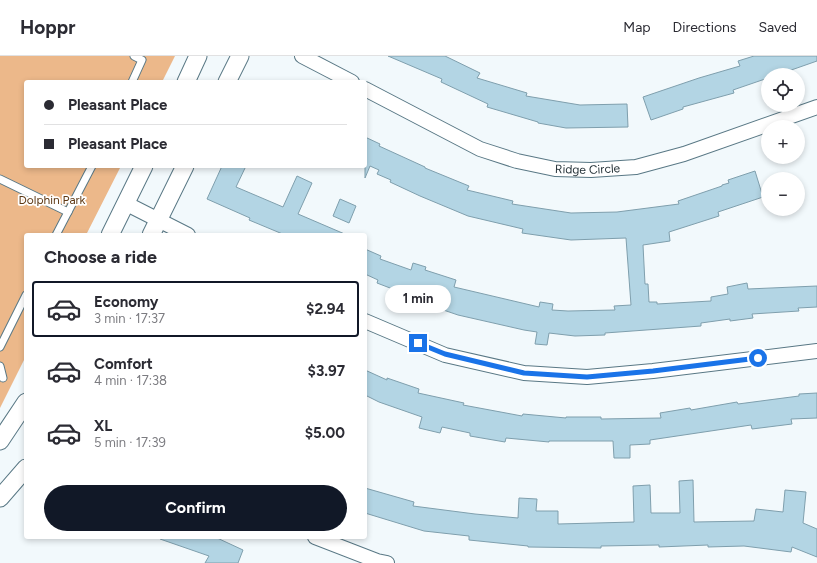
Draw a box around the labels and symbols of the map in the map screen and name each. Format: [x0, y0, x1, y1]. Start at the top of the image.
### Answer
street label: Ridge Circle [555, 161, 621, 177]
park label: Dolphin Park [19, 193, 86, 207]
callout: 1 min [385, 285, 451, 313]
route end [409, 334, 427, 352]
route start [749, 349, 767, 367]

